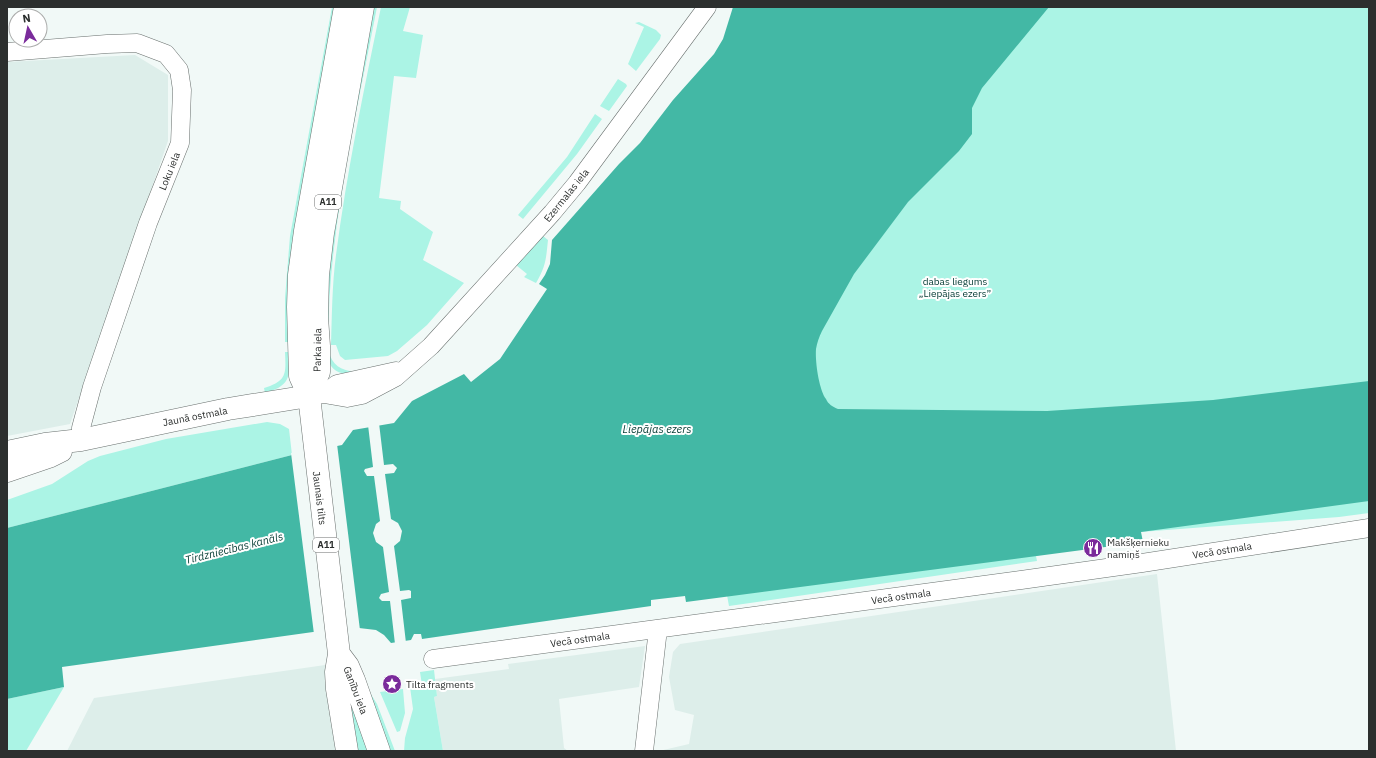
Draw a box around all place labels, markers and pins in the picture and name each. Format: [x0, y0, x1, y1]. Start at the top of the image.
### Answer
place label: Makšķernieku namiņš [1107, 536, 1169, 561]
restaurant icon: Makšķernieku namiņš [1082, 537, 1104, 559]
place icon: Tilta fragments [381, 673, 403, 695]
place label: Tilta fragments [406, 678, 474, 691]

